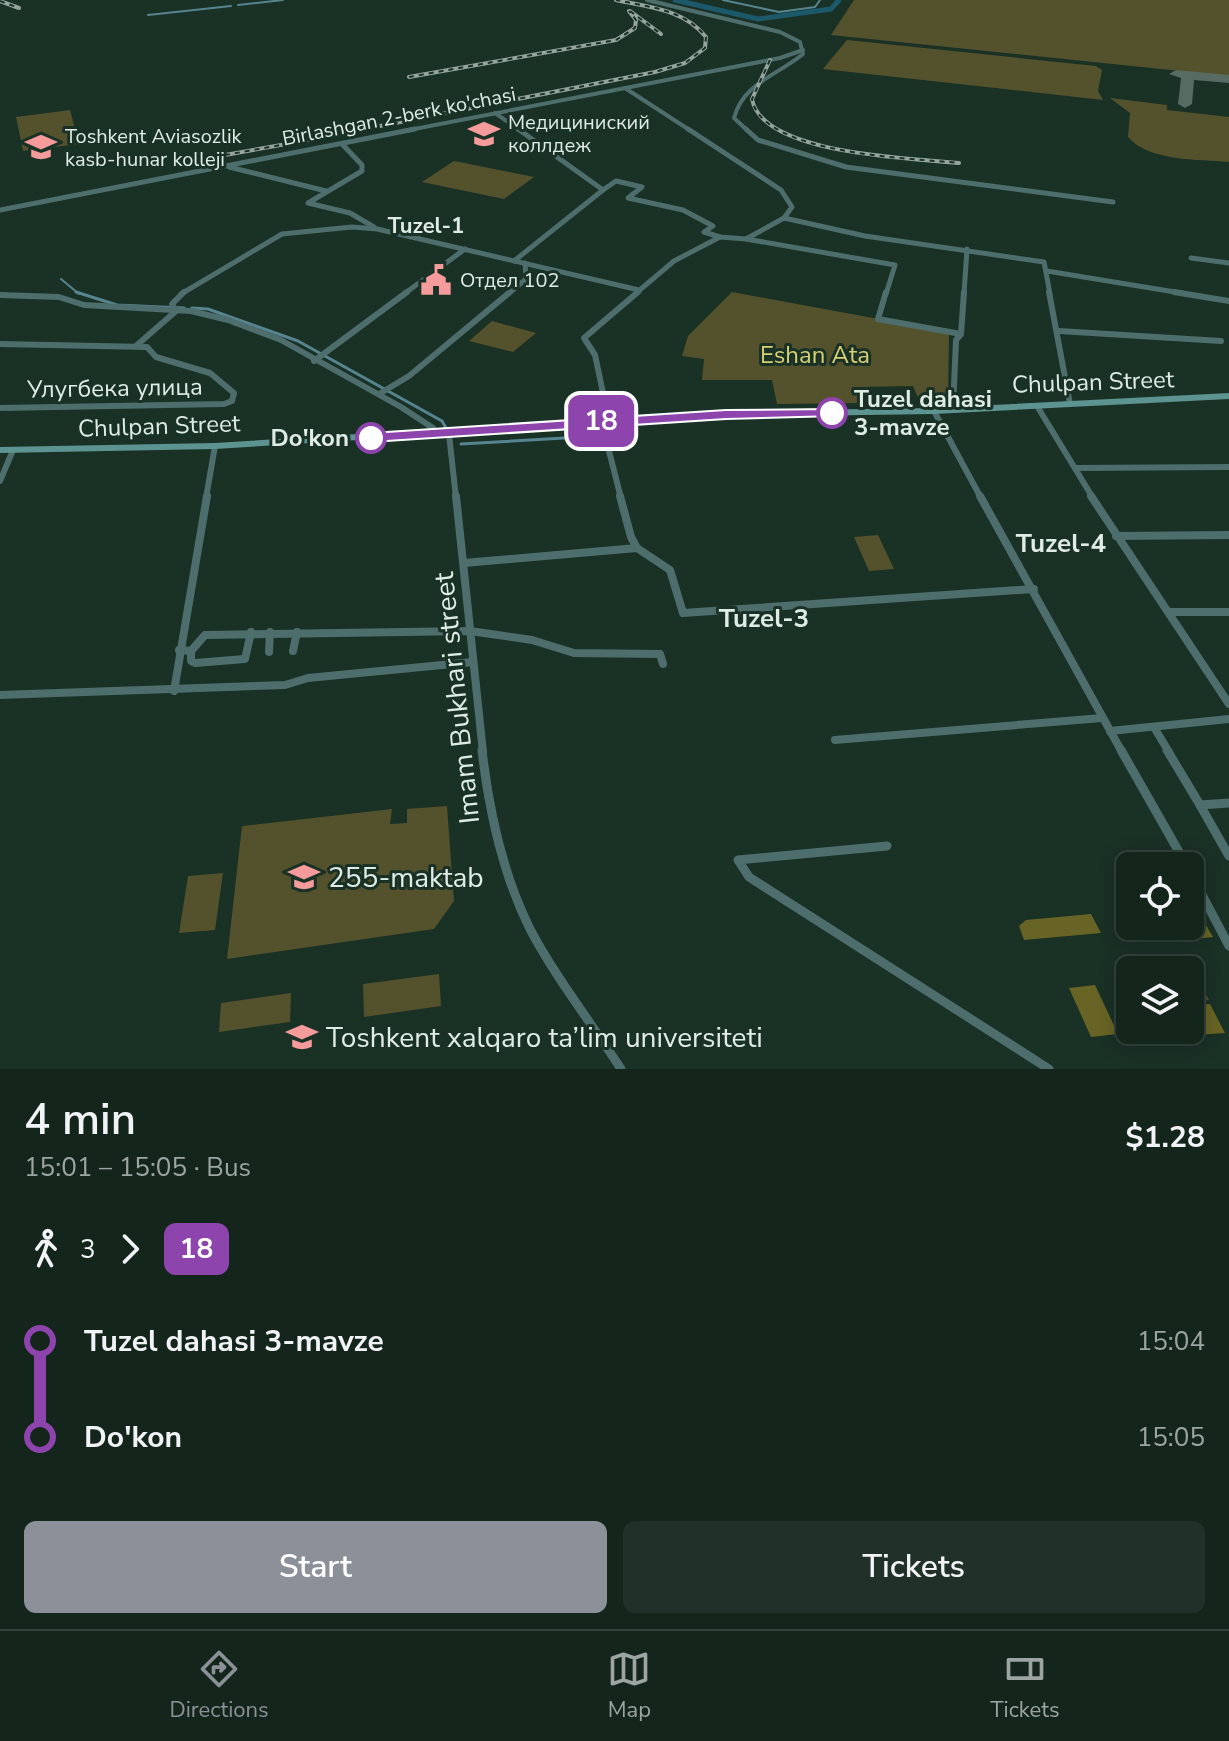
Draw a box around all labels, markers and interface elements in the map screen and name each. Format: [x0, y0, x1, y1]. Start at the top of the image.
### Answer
street label: Birlashgan 2-berk ko'chasi [280, 81, 518, 152]
place label: Медициниский коллдеж [508, 109, 650, 159]
school or university icon: Медициниский коллдеж [467, 117, 501, 151]
place label: Toshkent Aviasozlik kasb-hunar kolleji [65, 123, 243, 173]
school or university icon: Toshkent Aviasozlik kasb-hunar kolleji [24, 130, 58, 164]
district label: Tuzel-1 [388, 211, 464, 241]
public building icon: Отдел 102 [419, 263, 453, 297]
place label: Отдел 102 [460, 267, 559, 294]
park label: Eshan Аta [760, 339, 870, 371]
street label: Chulpan Street [1011, 363, 1175, 401]
street label: Улугбека улица [26, 370, 203, 406]
place label: Tuzel dahasi 3-mavze [854, 383, 992, 443]
line badge: 18 [565, 395, 637, 447]
marker: Tuzel dahasi 3-mavze [817, 398, 847, 428]
text: 18 [584, 402, 618, 440]
street label: Chulpan Street [77, 407, 241, 445]
place label: Do'kon [271, 422, 349, 454]
marker: Do'kon [356, 423, 386, 453]
district label: Tuzel-4 [1016, 526, 1106, 561]
street label: Imam Bukhari street [425, 570, 489, 826]
district label: Tuzel-3 [719, 601, 809, 636]
map controls [1116, 852, 1204, 1044]
button: locate [1116, 852, 1204, 940]
place label: 255-maktab [328, 859, 484, 897]
school or university icon: 255-maktab [287, 860, 321, 894]
button: layers [1116, 956, 1204, 1044]
place label: Toshkent xalqaro ta’lim universiteti [326, 1019, 763, 1057]
school or university icon: Toshkent xalqaro ta’lim universiteti [285, 1020, 319, 1054]
text: 4 min [24, 1090, 136, 1150]
text: $1.28 [1126, 1117, 1205, 1158]
text: 15:01 – 15:05 · Bus [24, 1150, 251, 1185]
icon: walk [24, 1227, 68, 1271]
icon: forward [108, 1227, 152, 1271]
text: 18 [180, 1230, 213, 1268]
text: 3 [80, 1232, 96, 1267]
text: Tuzel dahasi 3-mavze [84, 1321, 384, 1362]
text: 15:04 [1137, 1324, 1205, 1359]
text: Do'kon [84, 1417, 182, 1458]
text: 15:05 [1137, 1420, 1205, 1455]
button: Start [24, 1521, 607, 1613]
button: Tickets [623, 1521, 1205, 1613]
tab: Directions [169, 1647, 269, 1725]
tab: Map [607, 1647, 651, 1725]
tab: Tickets [990, 1647, 1060, 1725]

